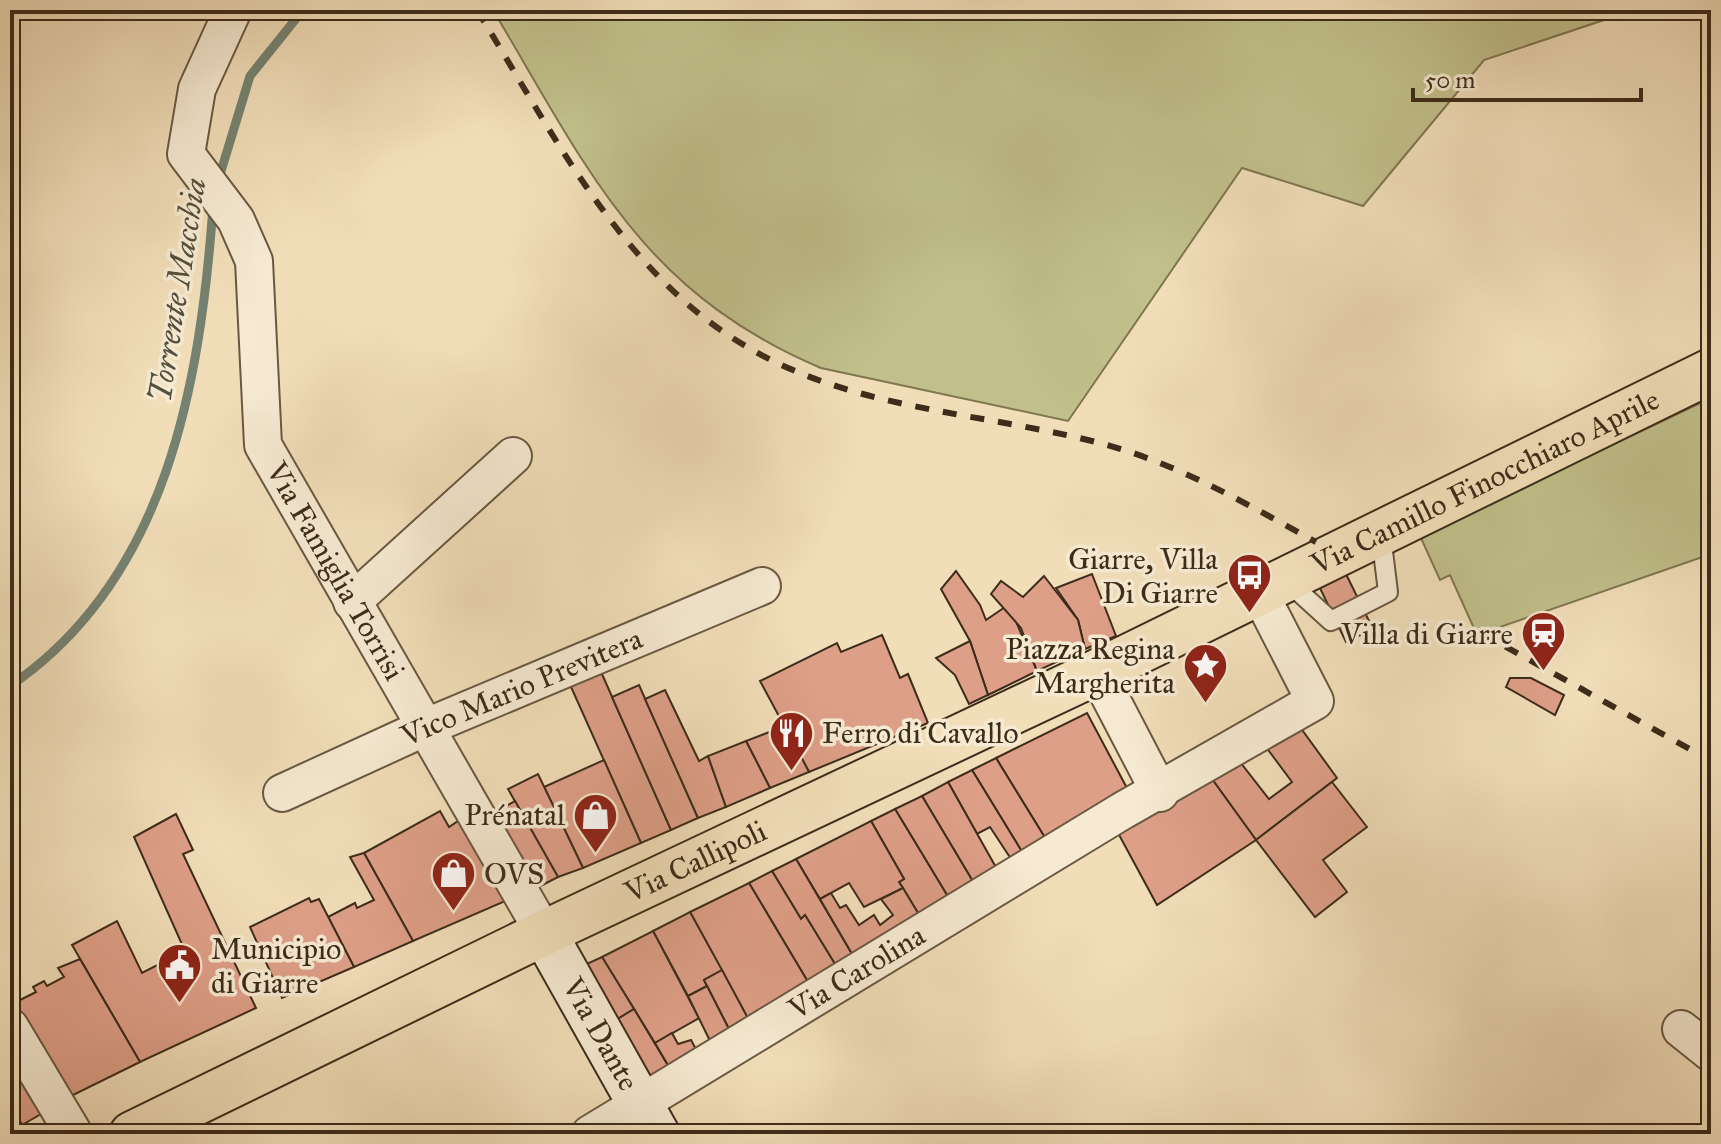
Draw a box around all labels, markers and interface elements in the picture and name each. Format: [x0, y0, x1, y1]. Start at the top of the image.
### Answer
scale bar [1413, 52, 1641, 102]
text: 50 m [1425, 65, 1475, 95]
water label: Torrente Macchia [140, 175, 215, 405]
street label: Via Camillo Finocchiaro Aprile [1304, 381, 1665, 583]
street label: Via Famiglia Torrisi [258, 455, 413, 687]
place label: Giarre, Villa Di Giarre [1068, 541, 1218, 611]
bus stop icon: Giarre, Villa Di Giarre [1225, 552, 1273, 615]
station icon: Villa di Giarre [1520, 610, 1568, 673]
place label: Villa di Giarre [1340, 616, 1513, 652]
street label: Vico Mario Previtera [394, 620, 648, 755]
place label: Piazza Regina Margherita [1005, 631, 1175, 701]
place icon: Piazza Regina Margherita [1182, 642, 1230, 705]
restaurant icon: Ferro di Cavallo [767, 709, 815, 772]
place label: Ferro di Cavallo [822, 715, 1019, 751]
shop icon: Prénatal [572, 791, 620, 854]
place label: Prénatal [464, 797, 566, 833]
street label: Via Callipoli [618, 813, 772, 911]
shop icon: OVS [429, 850, 477, 913]
place label: OVS [484, 856, 544, 892]
street label: Via Carolina [781, 917, 932, 1028]
place label: Municipio di Giarre [211, 931, 341, 1001]
public building icon: Municipio di Giarre [156, 942, 204, 1005]
street label: Via Dante [554, 970, 647, 1097]

